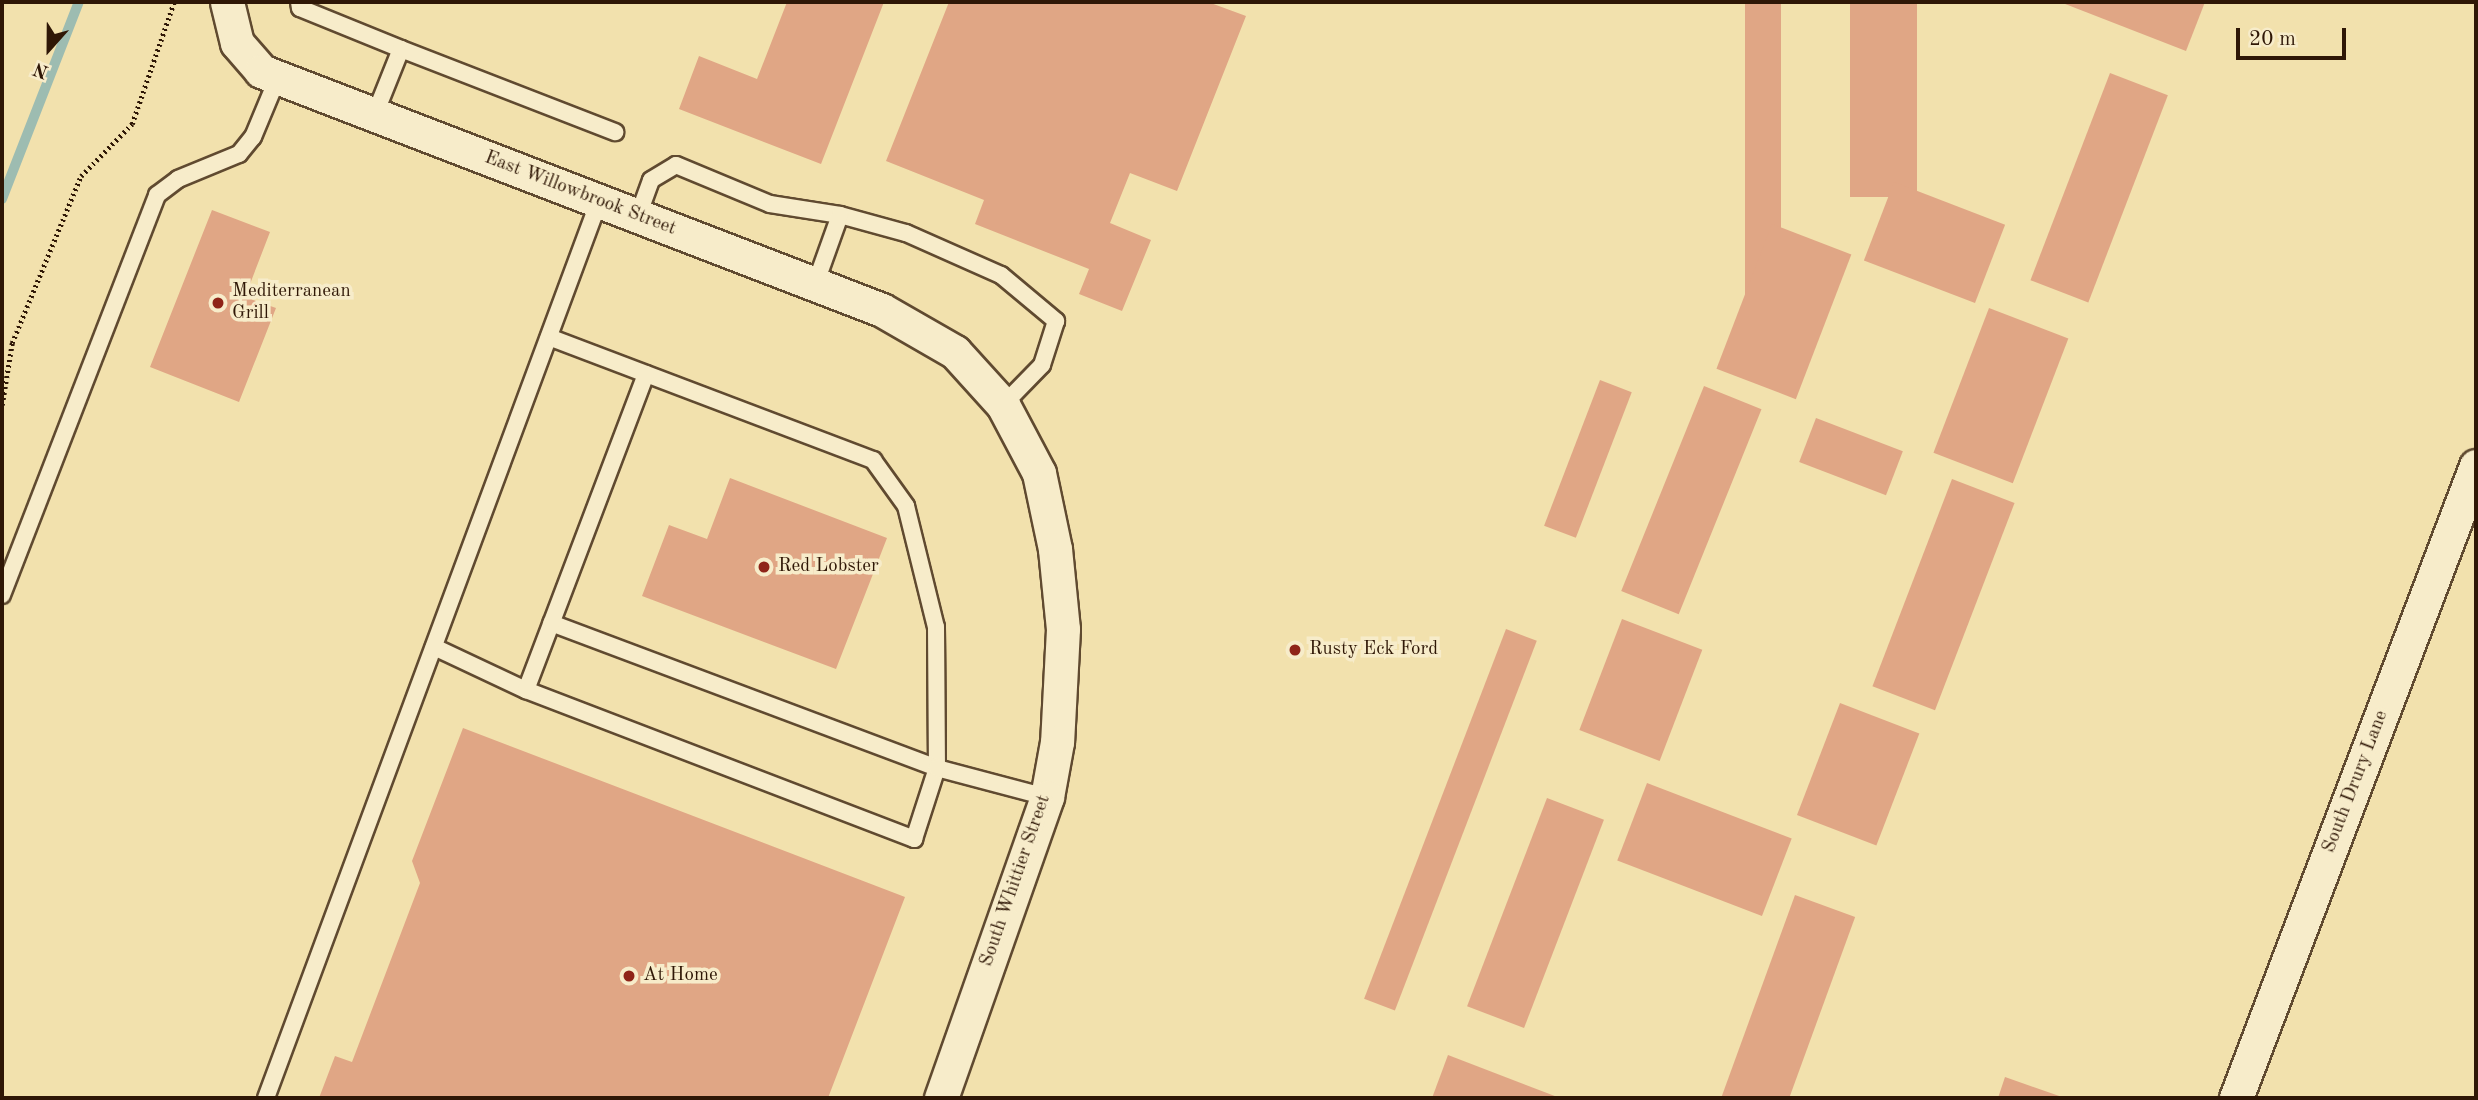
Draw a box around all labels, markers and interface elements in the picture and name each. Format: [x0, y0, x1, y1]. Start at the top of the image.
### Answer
north arrow [14, 14, 84, 84]
scale bar [2240, 14, 2350, 58]
text: 20 m [2249, 29, 2296, 50]
text: N [31, 58, 51, 81]
street label: East Willowbrook Street [481, 147, 679, 241]
place label: Mediterranean Grill [232, 281, 351, 325]
marker: Mediterranean Grill [210, 295, 226, 311]
place label: Red Lobster [778, 556, 879, 578]
marker: Red Lobster [756, 559, 772, 575]
place label: Rusty Eck Ford [1309, 639, 1438, 661]
marker: Rusty Eck Ford [1287, 642, 1303, 658]
street label: South Drury Lane [2318, 708, 2394, 856]
street label: South Whittier Street [976, 792, 1056, 970]
place label: At Home [643, 965, 718, 987]
marker: At Home [621, 968, 637, 984]

